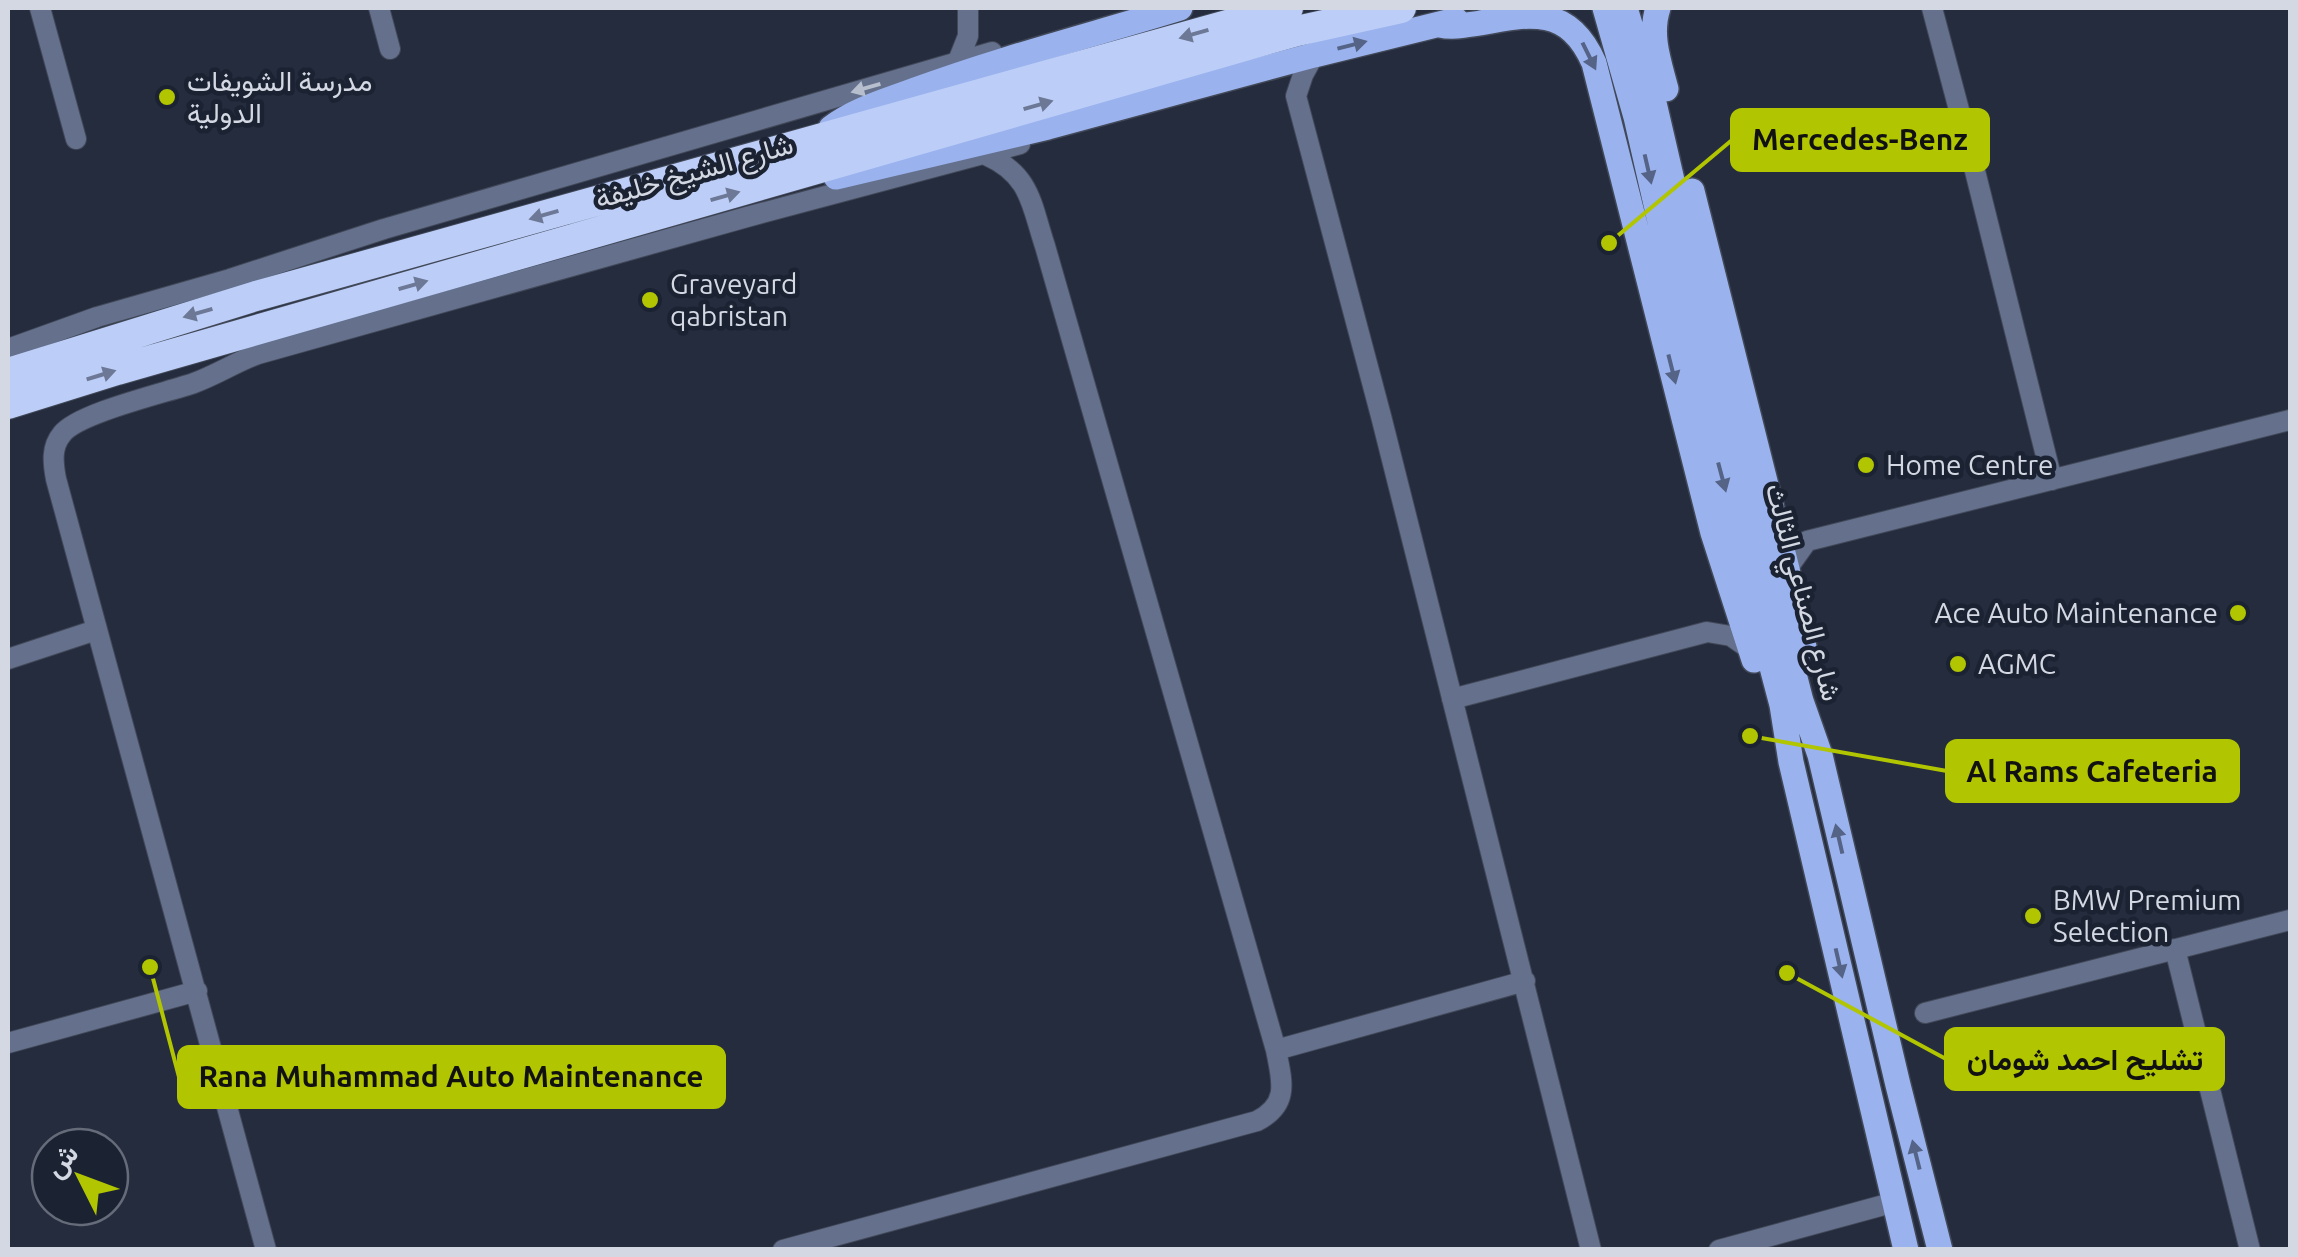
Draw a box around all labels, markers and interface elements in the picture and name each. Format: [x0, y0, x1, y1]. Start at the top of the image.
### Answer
one-way arrow [1178, 26, 1209, 42]
one-way arrow [1337, 37, 1368, 53]
one-way arrow [1580, 41, 1597, 70]
place label: مدرسة الشويفات الدولية [187, 65, 372, 131]
one-way arrow [851, 81, 881, 96]
marker: مدرسة الشويفات الدولية [156, 86, 178, 108]
one-way arrow [1023, 97, 1053, 112]
callout: Mercedes-Benz [1732, 110, 1988, 170]
text: Mercedes-Benz [1752, 122, 1968, 156]
street label: شارع الشيخ خليفة [591, 127, 798, 218]
one-way arrow [1641, 154, 1656, 185]
one-way arrow [711, 188, 741, 203]
one-way arrow [528, 208, 559, 223]
place label: Graveyard qabristan [670, 268, 797, 331]
one-way arrow [398, 277, 429, 293]
marker: Graveyard qabristan [639, 289, 661, 311]
one-way arrow [182, 306, 213, 321]
one-way arrow [1665, 354, 1681, 385]
one-way arrow [86, 367, 116, 382]
place label: Home Centre [1886, 449, 2054, 480]
marker: Home Centre [1855, 454, 1877, 476]
one-way arrow [1715, 462, 1731, 493]
street label: شارع الصناعي الثالث [1753, 480, 1848, 706]
place label: Ace Auto Maintenance [1934, 597, 2218, 628]
marker: Ace Auto Maintenance [2227, 602, 2249, 624]
place label: AGMC [1978, 648, 2056, 679]
marker: AGMC [1947, 653, 1969, 675]
callout: Al Rams Cafeteria [1947, 741, 2238, 801]
text: Al Rams Cafeteria [1966, 754, 2218, 788]
one-way arrow [1831, 823, 1846, 854]
place label: BMW Premium Selection [2053, 884, 2241, 947]
marker: BMW Premium Selection [2022, 905, 2044, 927]
one-way arrow [1832, 948, 1847, 979]
callout: تشليح احمد شومان [1946, 1029, 2223, 1089]
text: تشليح احمد شومان [1967, 1042, 2203, 1080]
callout: Rana Muhammad Auto Maintenance [179, 1047, 724, 1107]
text: Rana Muhammad Auto Maintenance [198, 1059, 704, 1093]
north arrow [30, 1127, 130, 1227]
text: ش [38, 1137, 85, 1184]
one-way arrow [1907, 1139, 1923, 1170]

